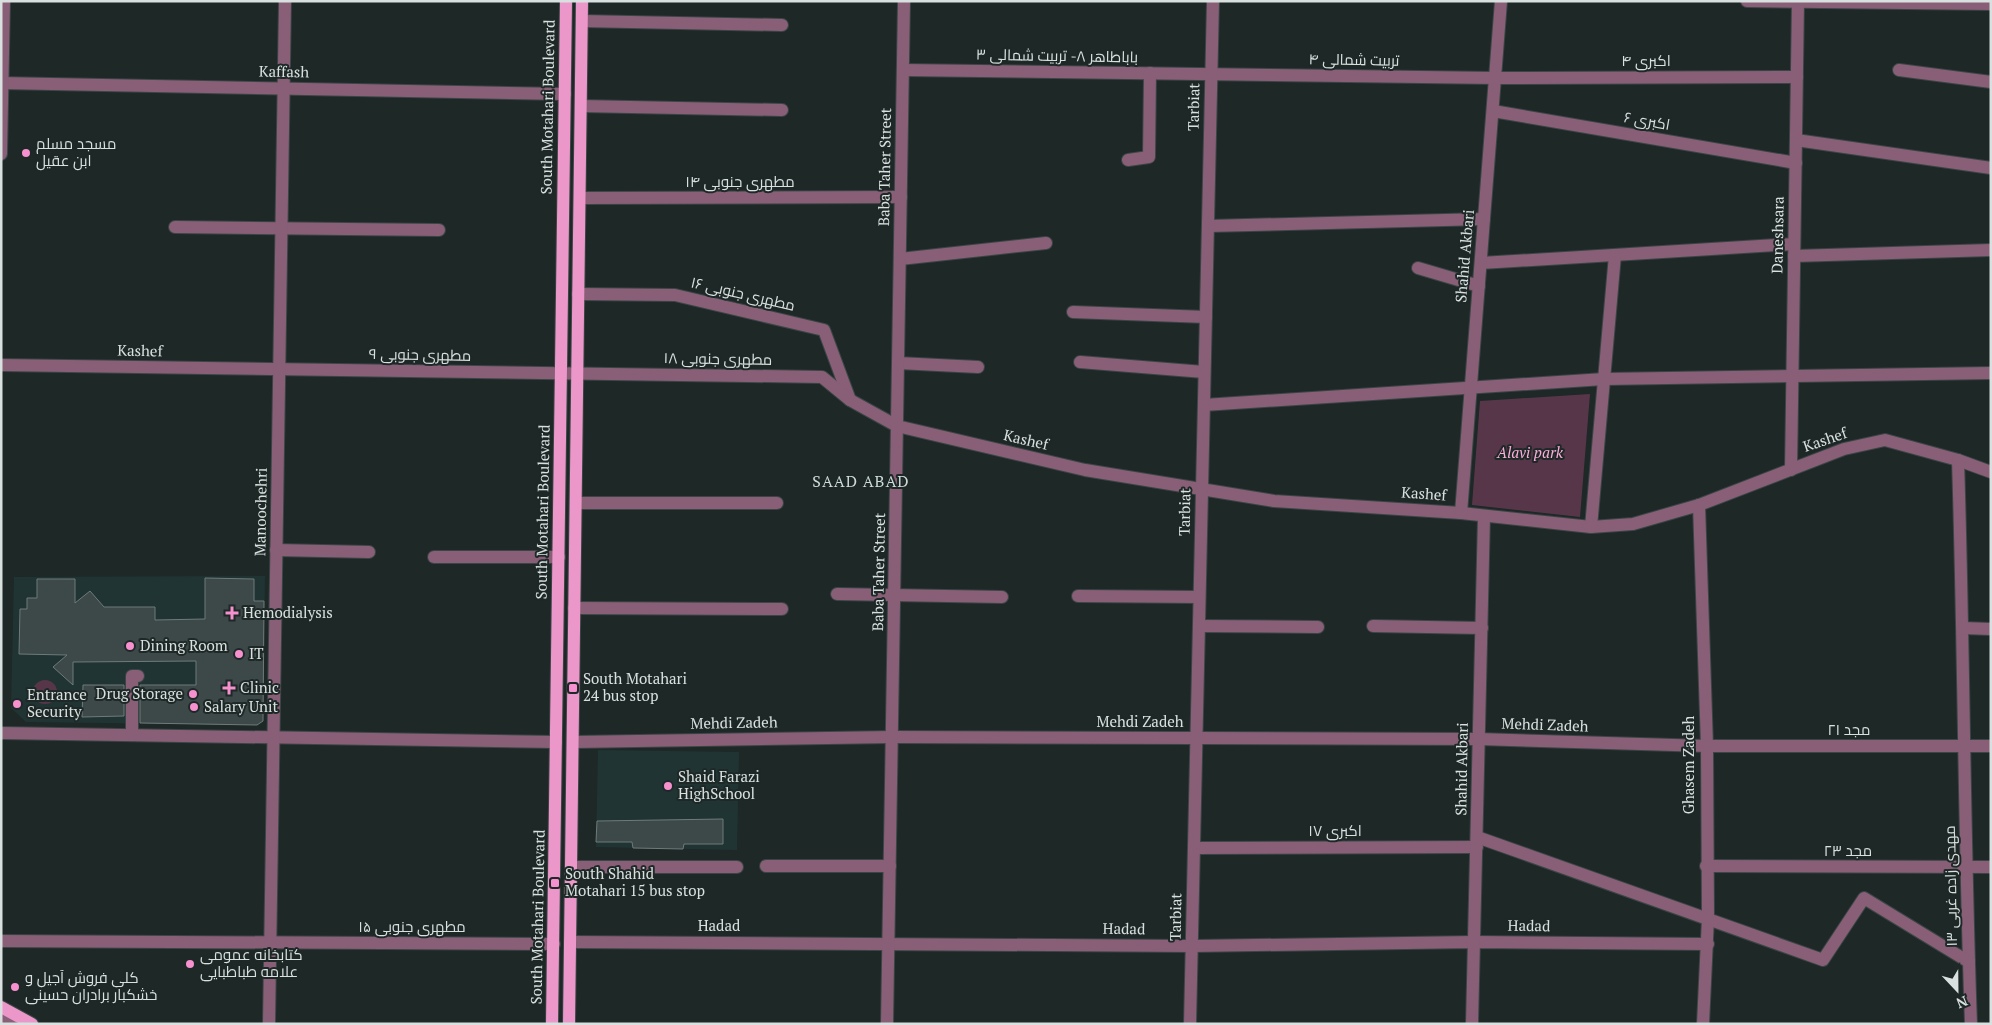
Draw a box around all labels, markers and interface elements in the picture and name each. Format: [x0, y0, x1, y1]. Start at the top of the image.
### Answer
street label: South Motahari Boulevard [535, 19, 559, 195]
street label: باباطاهر ۸- تربیت شمالی ۳ [976, 44, 1138, 67]
street label: تربیت شمالی ۴ [1308, 48, 1400, 71]
street label: اکبری ۴ [1621, 50, 1671, 71]
street label: Kaffash [259, 61, 310, 81]
street label: Tarbiat [1183, 82, 1203, 131]
street label: اکبری ۶ [1622, 106, 1672, 135]
street label: Baba Taher Street [873, 107, 895, 226]
place label: مسجد مسلم ابن عقیل [36, 133, 116, 171]
marker: مسجد مسلم ابن عقیل [20, 147, 32, 159]
street label: مطهری جنوبی ۱۴ [685, 171, 795, 192]
street label: Daneshsara [1766, 196, 1788, 274]
street label: Shahid Akbari [1450, 209, 1478, 303]
street label: مطهری جنوبی ۱۶ [689, 271, 797, 316]
street label: Kashef [117, 340, 164, 360]
street label: مطهری جنوبی ۹ [369, 343, 471, 366]
street label: مطهری جنوبی ۱۸ [663, 347, 773, 370]
street label: Kashef [1800, 422, 1850, 456]
street label: South Motahari Boulevard [530, 424, 554, 600]
street label: Kashef [1002, 424, 1051, 454]
park label: Alavi park [1496, 442, 1564, 462]
street label: Manoochehri [249, 468, 271, 556]
district label: SAAD ABAD [812, 470, 910, 492]
street label: Kashef [1401, 481, 1448, 505]
street label: Tarbiat [1174, 487, 1194, 536]
street label: Baba Taher Street [867, 512, 889, 631]
place label: Hemodialysis [243, 602, 333, 622]
marker: Hemodialysis [225, 606, 239, 620]
place label: Dining Room [140, 635, 228, 655]
marker: Dining Room [124, 640, 136, 652]
place label: IT [249, 643, 264, 663]
marker: IT [233, 648, 245, 660]
place label: South Motahari 24 bus stop [583, 668, 687, 705]
place label: Clinic [240, 677, 279, 697]
marker: Clinic [222, 681, 236, 695]
marker: South Motahari 24 bus stop [567, 682, 579, 694]
place label: Drug Storage [96, 683, 183, 703]
place label: Entrance Security [27, 684, 87, 721]
marker: Drug Storage [187, 688, 199, 700]
place label: Salary Unit [204, 696, 278, 716]
marker: Entrance Security [11, 698, 23, 710]
marker: Salary Unit [188, 701, 200, 713]
street label: Mehdi Zadeh [690, 711, 778, 733]
street label: Mehdi Zadeh [1096, 711, 1184, 731]
street label: Mehdi Zadeh [1501, 712, 1589, 736]
street label: Ghasem Zadeh [1678, 715, 1698, 814]
street label: مجد ۲۱ [1828, 719, 1870, 739]
street label: Shahid Akbari [1450, 722, 1472, 816]
place label: Shaid Farazi HighSchool [678, 766, 760, 803]
marker: Shaid Farazi HighSchool [662, 780, 674, 792]
street label: اکبری ۱۷ [1308, 820, 1362, 841]
street label: مهدی زاده غربی ۱۳ [1939, 825, 1962, 947]
street label: South Motahari Boulevard [525, 829, 549, 1005]
street label: مجد ۲۳ [1824, 840, 1872, 860]
place label: South Shahid Motahari 15 bus stop [565, 863, 705, 900]
marker: South Shahid Motahari 15 bus stop [549, 877, 561, 889]
street label: Tarbiat [1165, 892, 1185, 941]
street label: Hadad [698, 915, 740, 935]
street label: Hadad [1507, 915, 1551, 935]
street label: مطهری جنوبی ۱۵ [358, 916, 466, 937]
street label: Hadad [1102, 918, 1146, 938]
place label: کتابخانه عمومی علامه طباطبایی [200, 944, 303, 982]
marker: کتابخانه عمومی علامه طباطبایی [184, 958, 196, 970]
north arrow [1932, 965, 1982, 1015]
place label: کلی فروش آجیل و خشکبار برادران حسینی [25, 967, 157, 1005]
marker: کلی فروش آجیل و خشکبار برادران حسینی [9, 981, 21, 993]
text: N [1953, 992, 1971, 1013]

